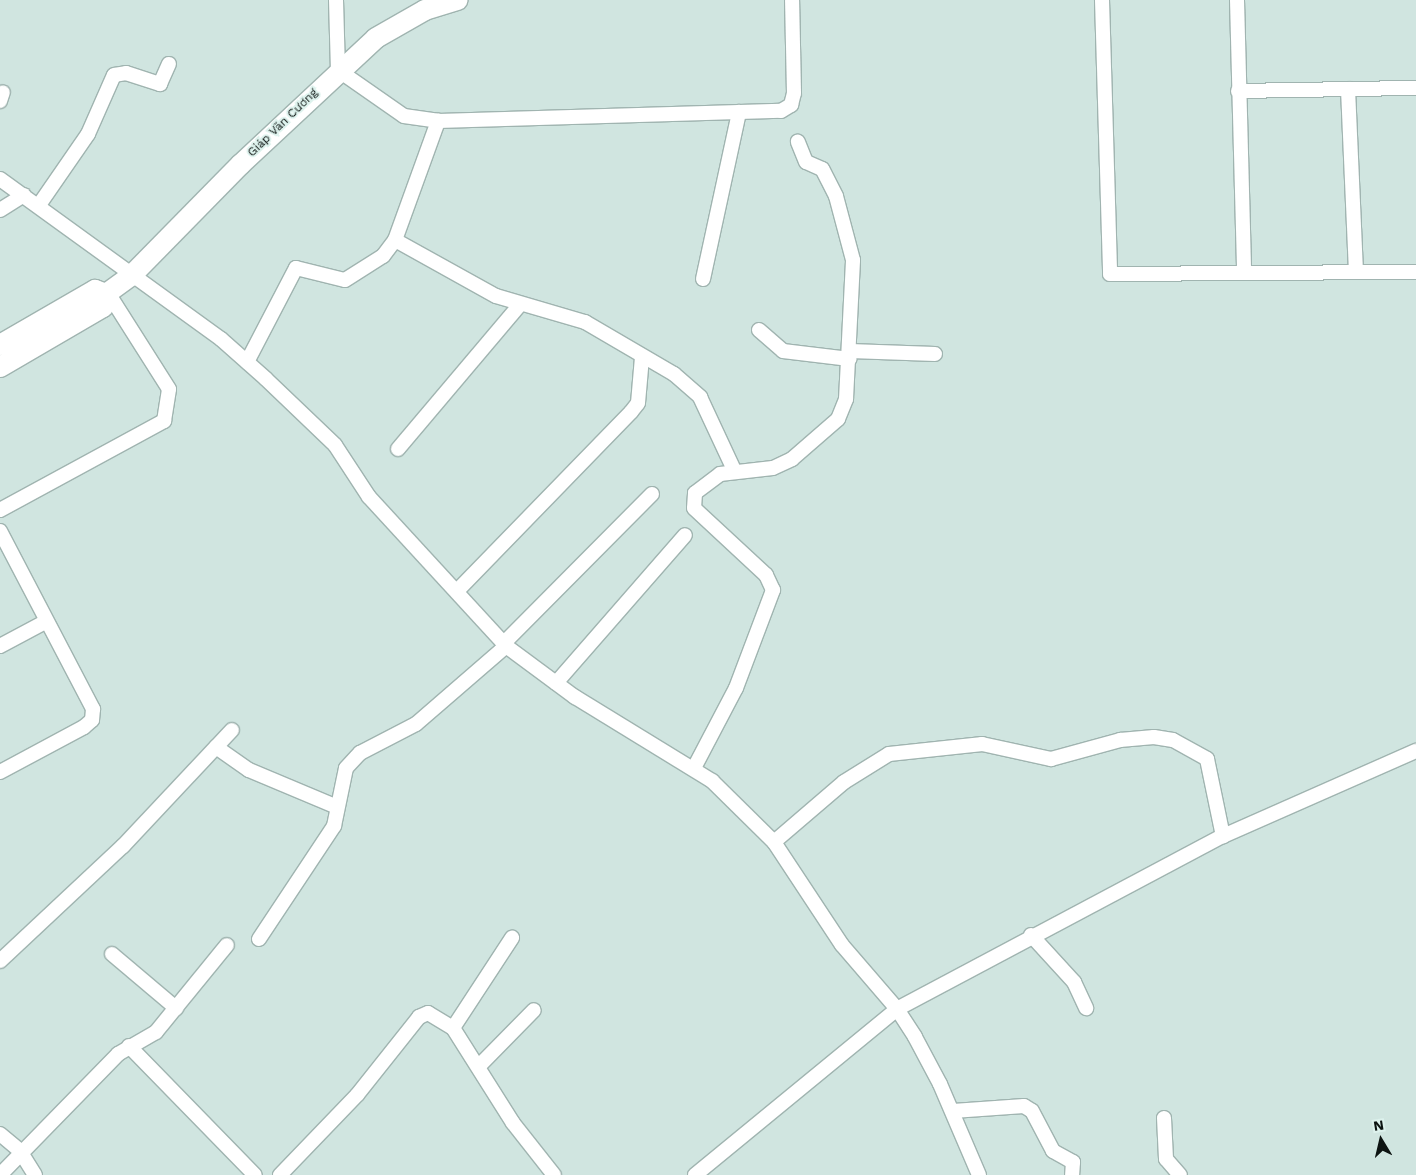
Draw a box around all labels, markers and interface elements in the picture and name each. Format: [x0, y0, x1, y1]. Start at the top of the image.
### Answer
street label: Giáp Văn Cương [245, 86, 321, 160]
north arrow [1356, 1115, 1406, 1165]
text: N [1372, 1116, 1385, 1134]

